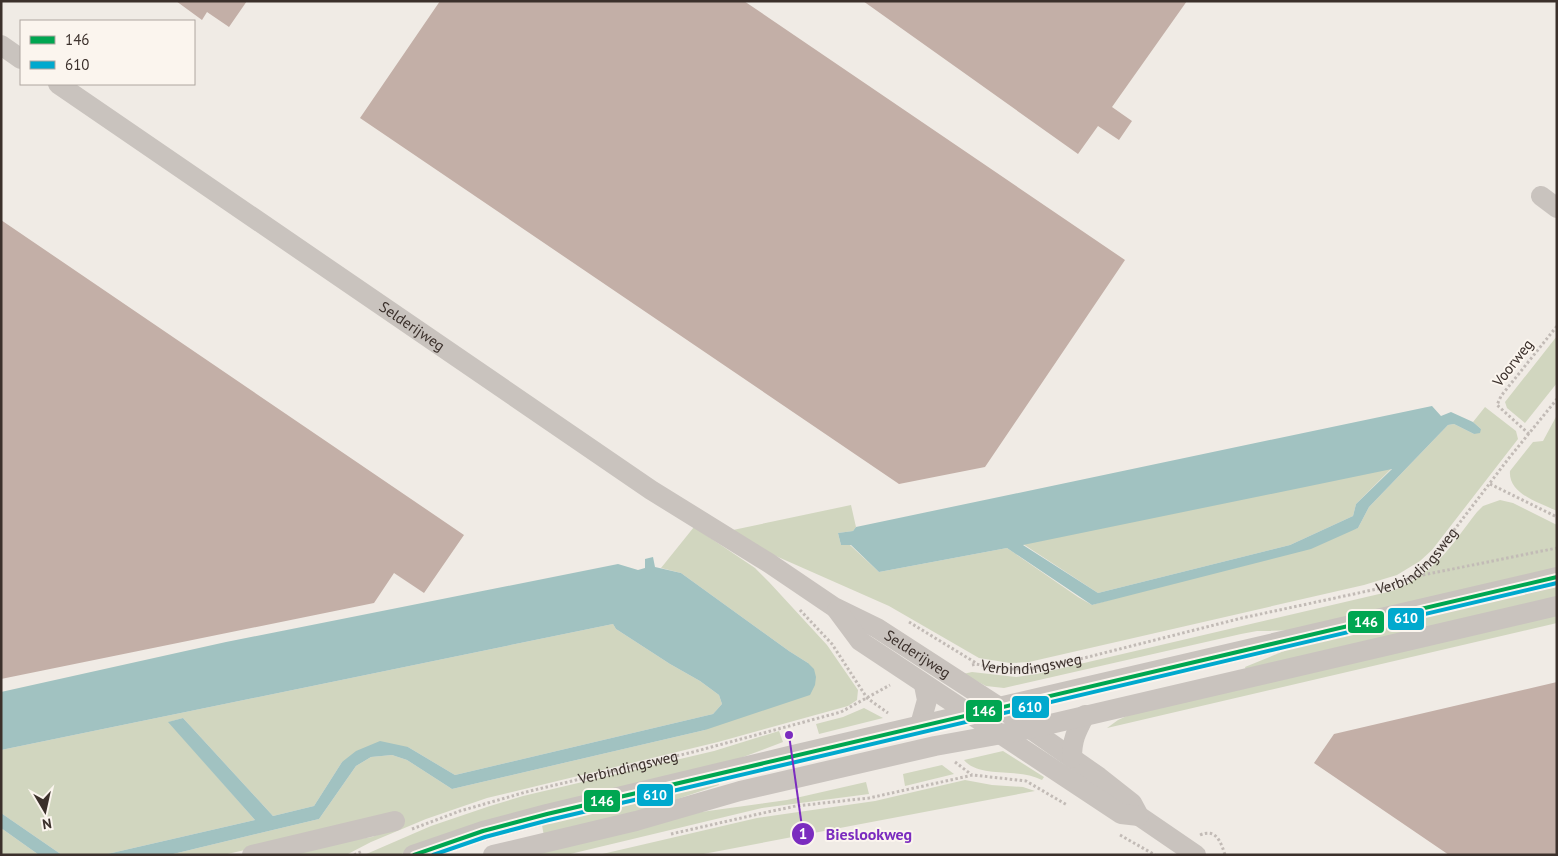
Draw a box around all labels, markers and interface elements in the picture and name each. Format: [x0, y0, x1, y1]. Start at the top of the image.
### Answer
legend [20, 20, 195, 85]
text: 146 [65, 30, 90, 49]
text: 610 [65, 55, 90, 74]
street label: Selderijweg [376, 297, 449, 355]
street label: Voorweg [1488, 335, 1537, 391]
street label: Verbindingsweg [1373, 524, 1462, 598]
line badge: 610 [1387, 607, 1425, 631]
text: 610 [1394, 609, 1418, 627]
line badge: 146 [1347, 610, 1385, 634]
text: 146 [1354, 613, 1378, 631]
street label: Selderijweg [881, 625, 955, 682]
street label: Verbindingsweg [978, 649, 1083, 678]
line badge: 610 [1011, 695, 1050, 719]
text: 610 [1018, 698, 1042, 716]
line badge: 146 [965, 699, 1003, 723]
text: 146 [972, 702, 996, 720]
street label: Verbindingsweg [575, 746, 680, 788]
line badge: 610 [636, 783, 674, 807]
north arrow [20, 786, 70, 836]
text: 610 [643, 786, 667, 804]
line badge: 146 [583, 789, 621, 813]
text: 146 [590, 792, 614, 810]
text: N [41, 814, 53, 833]
callout: Bieslookweg [790, 819, 922, 850]
text: 1 [799, 824, 807, 843]
text: Bieslookweg [826, 824, 912, 844]

